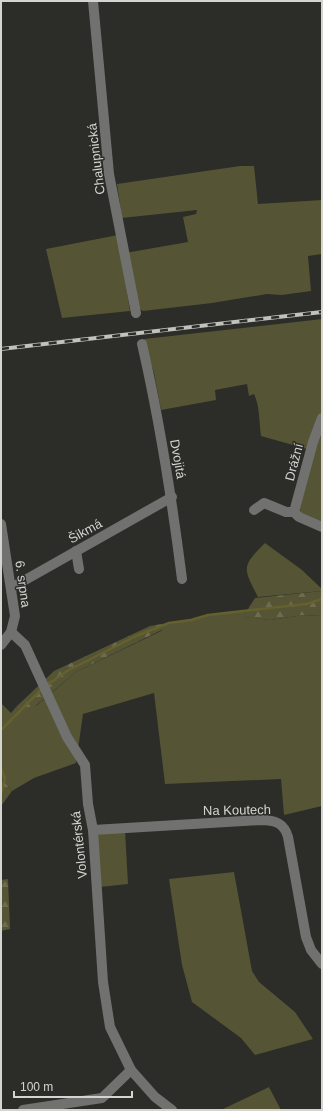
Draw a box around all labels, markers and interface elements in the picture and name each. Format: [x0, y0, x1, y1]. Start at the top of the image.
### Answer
street label: Chalupnická [84, 122, 108, 195]
street label: Dvojitá [167, 438, 189, 481]
street label: Drážní [282, 441, 306, 482]
street label: Šikmá [66, 515, 105, 546]
street label: 6. srpna [12, 560, 34, 609]
street label: Na Koutech [203, 802, 271, 818]
street label: Volontérská [68, 810, 90, 880]
scale bar [14, 1073, 132, 1099]
text: 100 m [20, 1080, 53, 1094]

